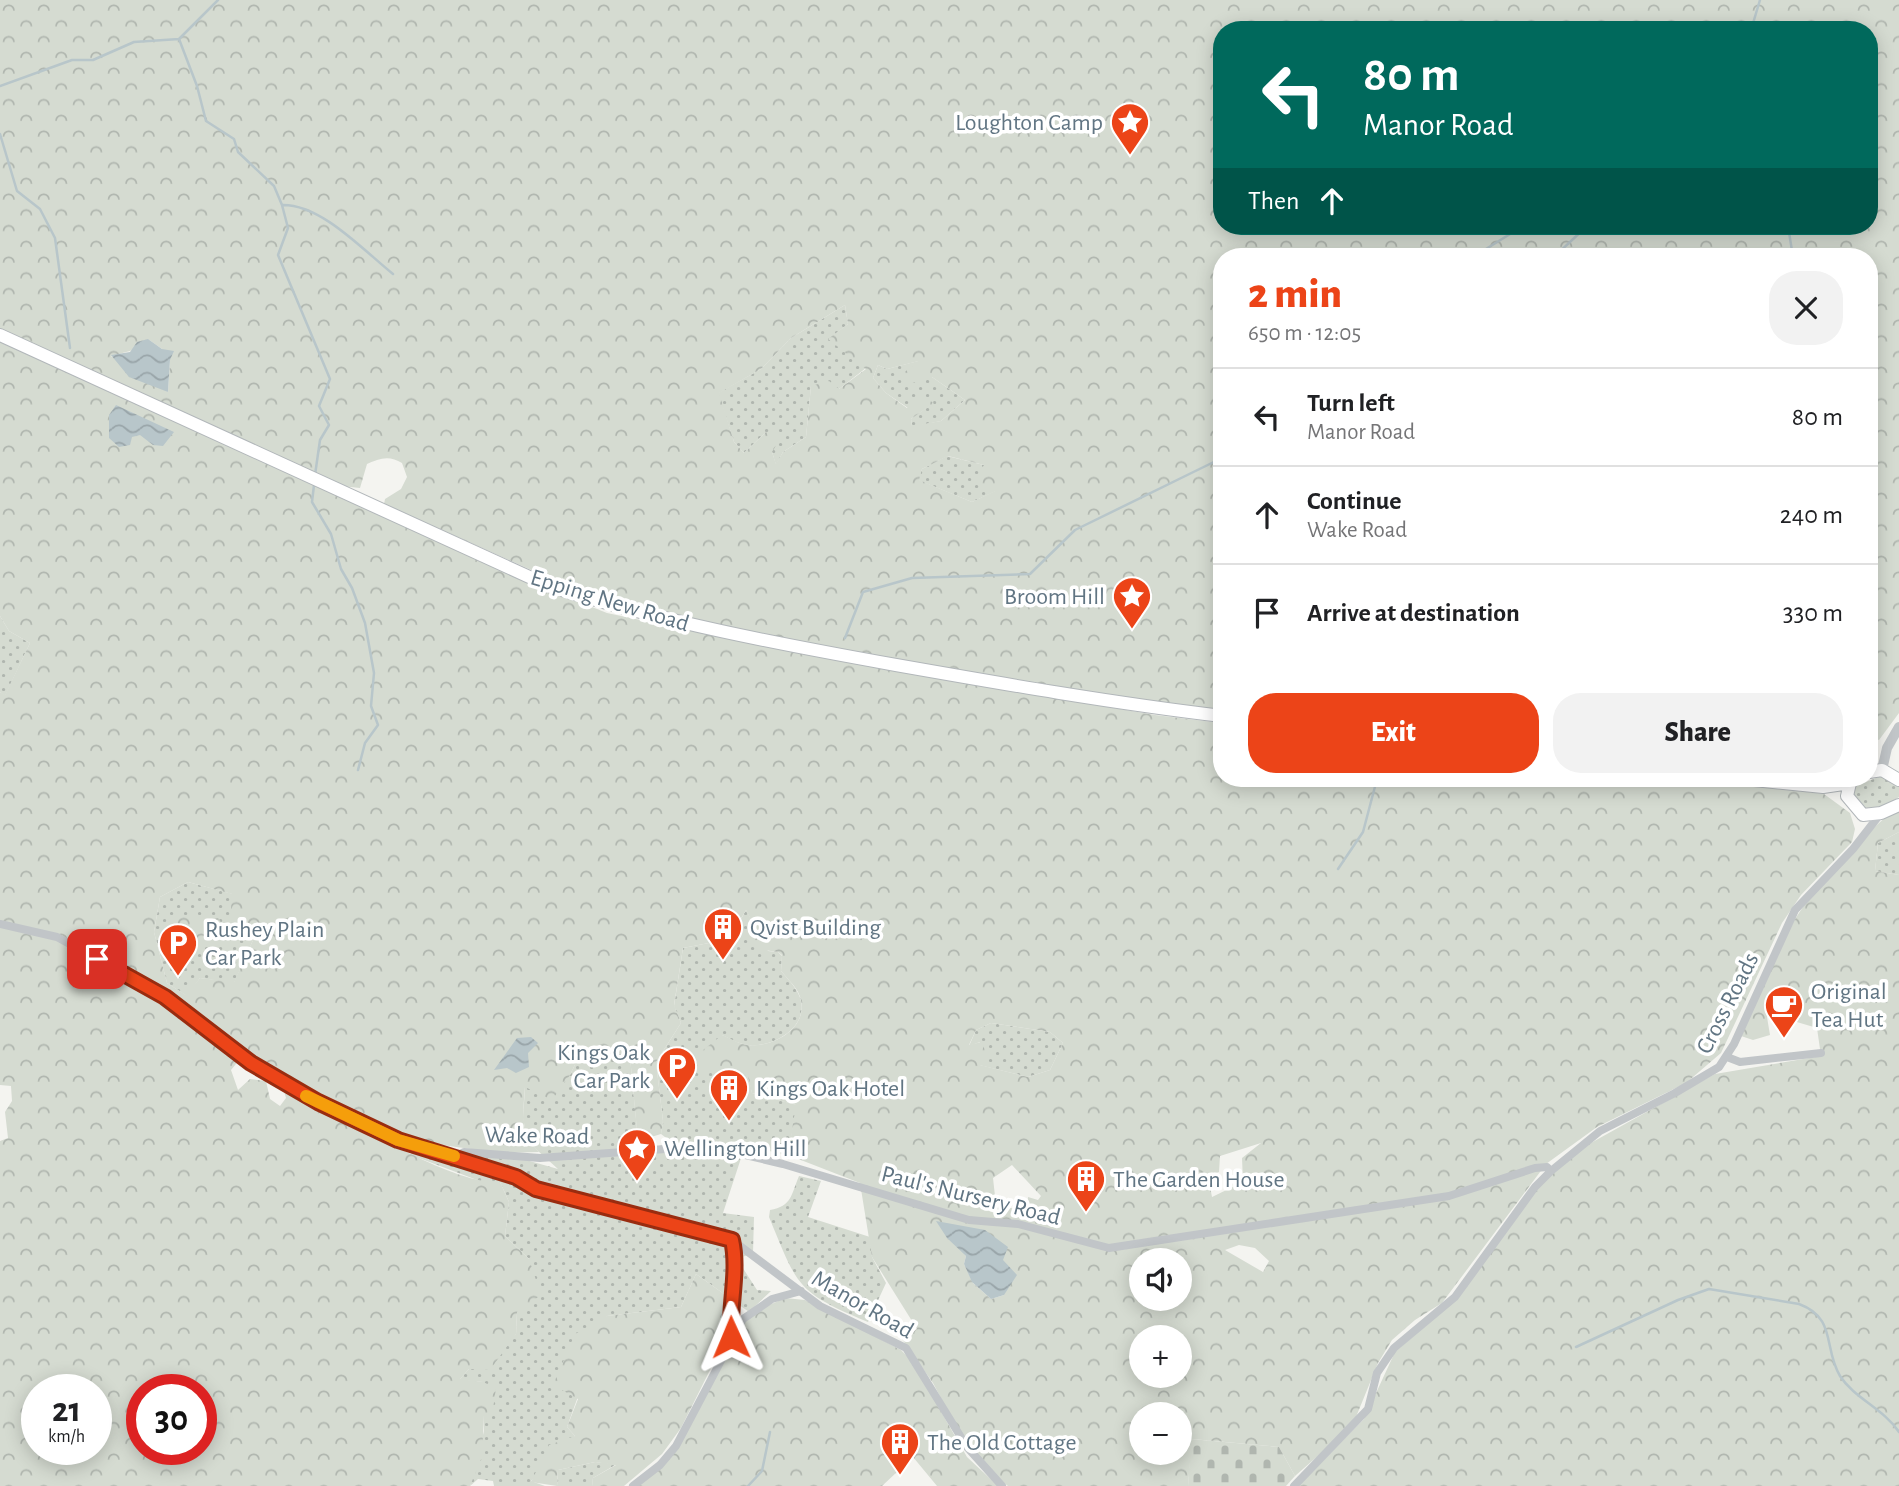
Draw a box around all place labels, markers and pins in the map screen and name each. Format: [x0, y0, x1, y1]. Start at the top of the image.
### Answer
place icon: Loughton Camp [1109, 101, 1151, 156]
place label: Loughton Camp [955, 111, 1103, 135]
place icon: Broom Hill [1111, 575, 1153, 630]
place label: Broom Hill [1004, 585, 1105, 609]
building icon: Qvist Building [702, 906, 744, 961]
place label: Qvist Building [750, 916, 881, 940]
place label: Rushey Plain Car Park [205, 918, 324, 970]
parking icon: Rushey Plain Car Park [157, 922, 199, 977]
pin [67, 929, 127, 989]
place label: Original Tea Hut [1811, 980, 1887, 1032]
cafe icon: Original Tea Hut [1763, 984, 1805, 1039]
place label: Kings Oak Car Park [557, 1041, 650, 1093]
parking icon: Kings Oak Car Park [656, 1045, 698, 1100]
building icon: Kings Oak Hotel [708, 1067, 750, 1122]
place label: Kings Oak Hotel [756, 1077, 905, 1101]
place icon: Wellington Hill [616, 1127, 658, 1182]
place label: Wellington Hill [664, 1137, 806, 1161]
building icon: The Garden House [1065, 1158, 1107, 1213]
place label: The Garden House [1113, 1168, 1285, 1192]
building icon: The Old Cottage [879, 1421, 921, 1476]
place label: The Old Cottage [927, 1431, 1077, 1455]

